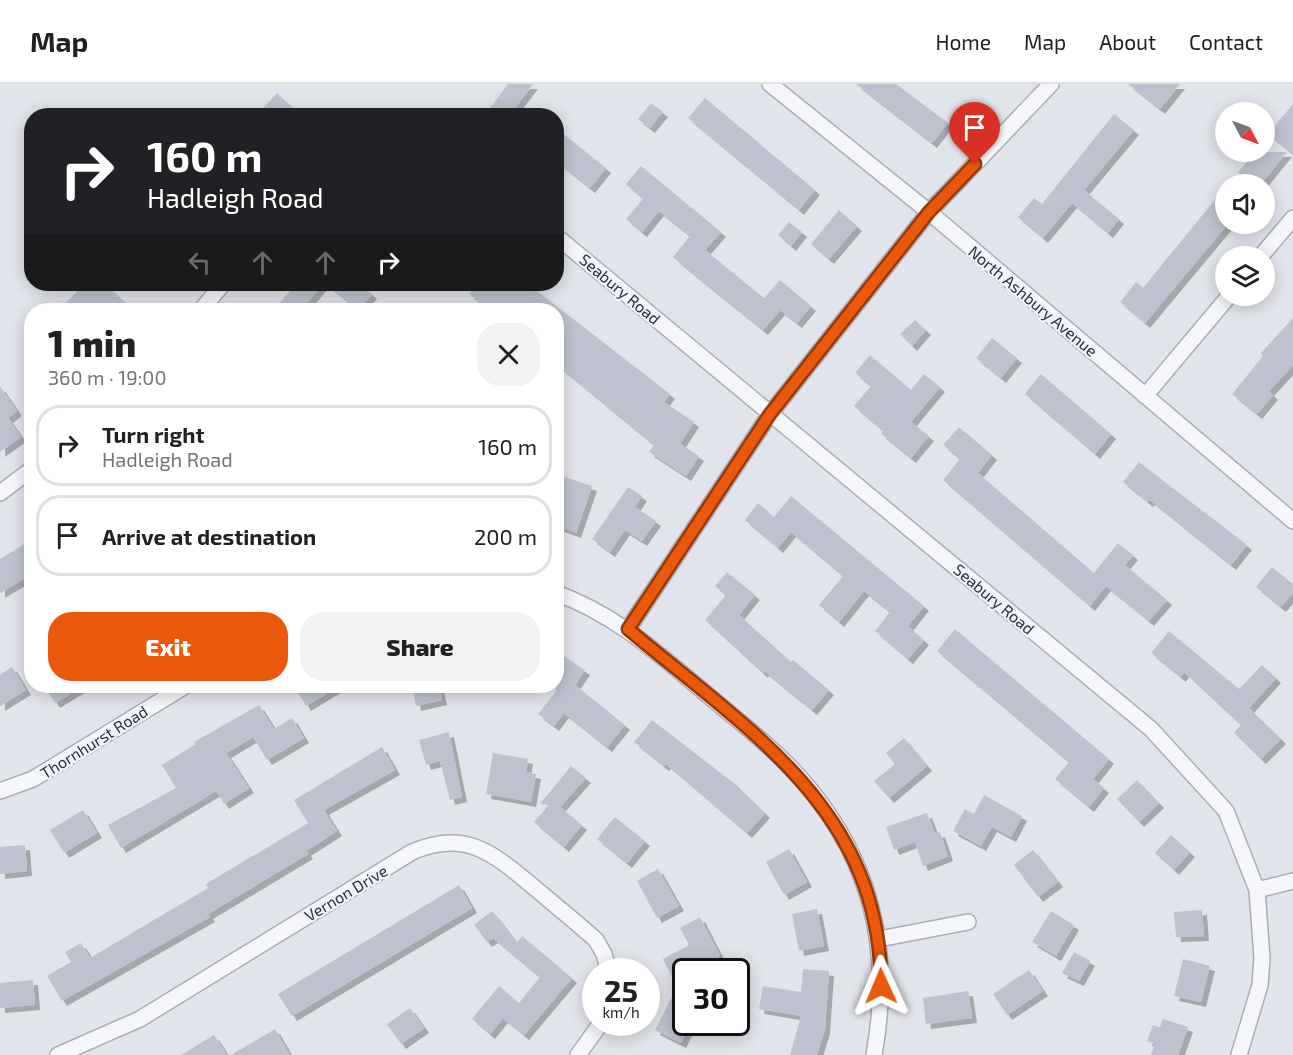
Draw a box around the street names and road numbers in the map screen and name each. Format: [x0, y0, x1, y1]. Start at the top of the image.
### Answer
street label: North Ashbury Avenue [965, 241, 1102, 360]
street label: Seabury Road [576, 249, 665, 328]
street label: Seabury Road [950, 559, 1039, 638]
street label: Thornhurst Road [37, 701, 151, 782]
street label: Vernon Drive [301, 860, 391, 925]

